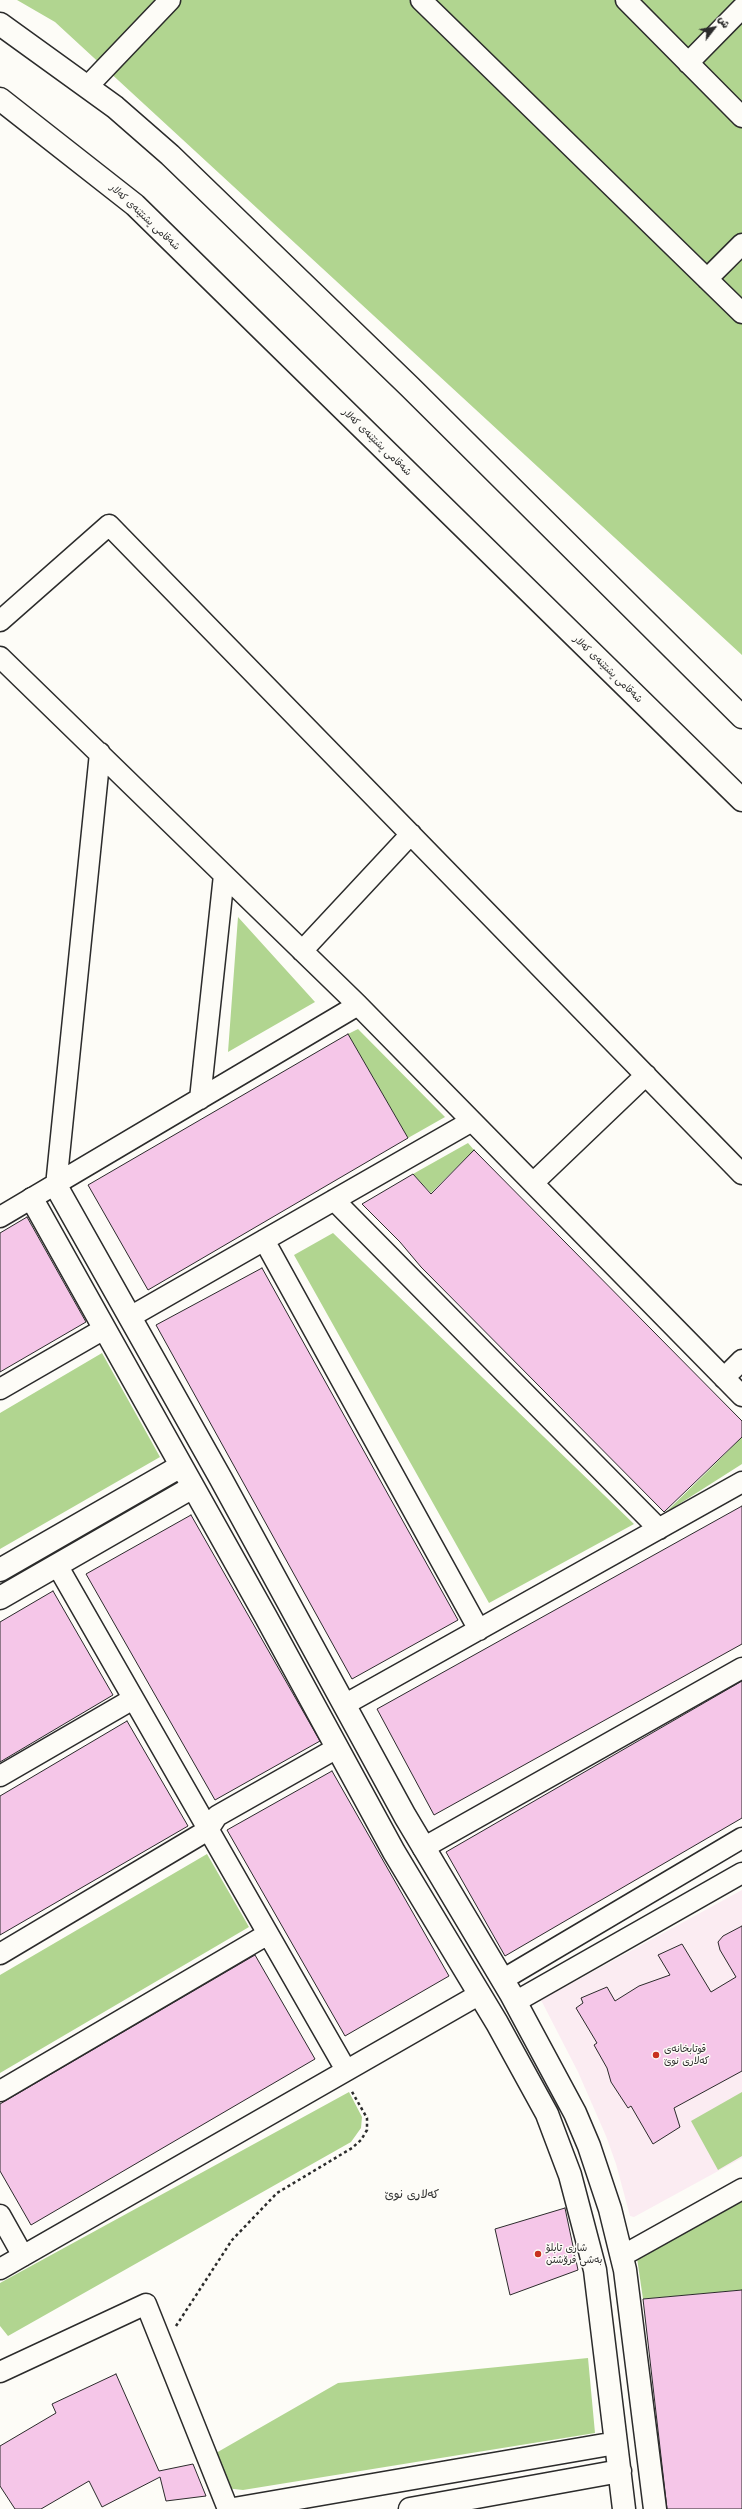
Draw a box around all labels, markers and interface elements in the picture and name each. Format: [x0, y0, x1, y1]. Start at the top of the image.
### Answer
north arrow [694, 8, 734, 48]
text: ش [715, 13, 734, 31]
street label: شەقامی پشتێنەی کەلار [107, 181, 183, 253]
street label: شەقامی پشتێنەی کەلار [340, 406, 414, 478]
street label: شەقامی پشتێنەی کەلار [571, 633, 645, 705]
place label: قوتابخانەی کەلاری نوێ [664, 2043, 709, 2066]
marker: قوتابخانەی کەلاری نوێ [651, 2050, 661, 2060]
district label: کەلاری نوێ [385, 2187, 439, 2201]
place label: شاری تابلۆ بەشی فرۆشتن [546, 2242, 602, 2266]
marker: شاری تابلۆ بەشی فرۆشتن [533, 2249, 543, 2259]

